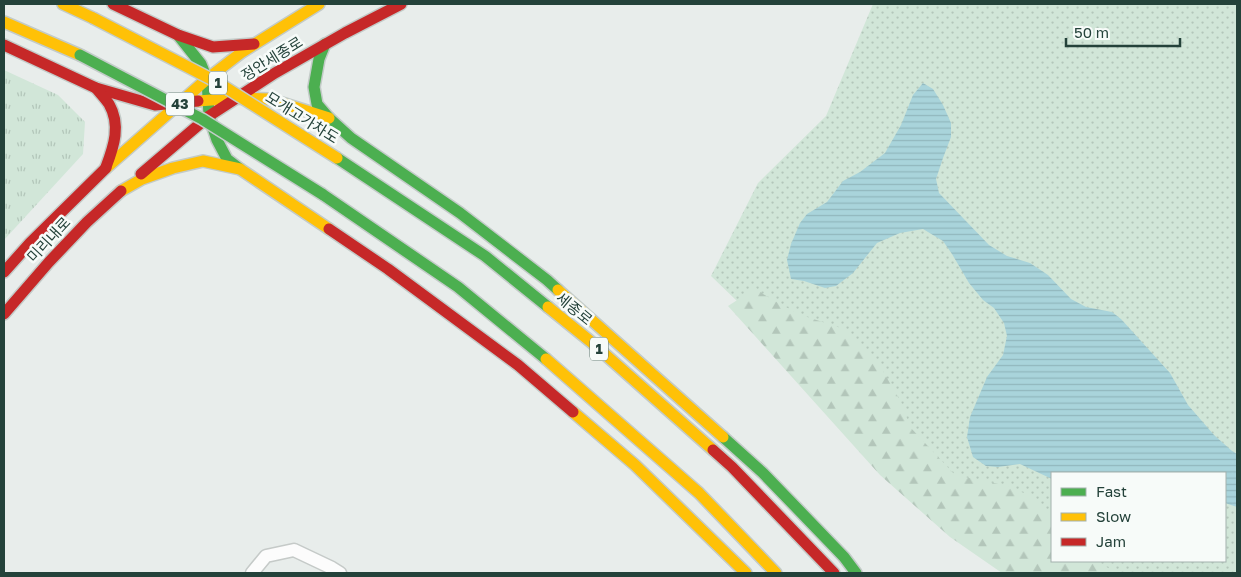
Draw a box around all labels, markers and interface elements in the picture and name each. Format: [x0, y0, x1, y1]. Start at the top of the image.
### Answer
scale bar [1066, 15, 1180, 47]
text: 50 m [1074, 23, 1109, 41]
street label: 정안세종로 [237, 32, 306, 84]
road number: 1 [209, 72, 227, 95]
street label: 모개고가차도 [263, 88, 342, 147]
road number: 43 [166, 92, 194, 116]
street label: 미리내로 [23, 213, 74, 266]
street label: 세종로 [553, 288, 596, 328]
road number: 1 [590, 338, 608, 360]
legend [1051, 472, 1226, 562]
text: Fast [1096, 482, 1127, 500]
text: Slow [1096, 507, 1131, 525]
text: Jam [1096, 532, 1126, 550]

